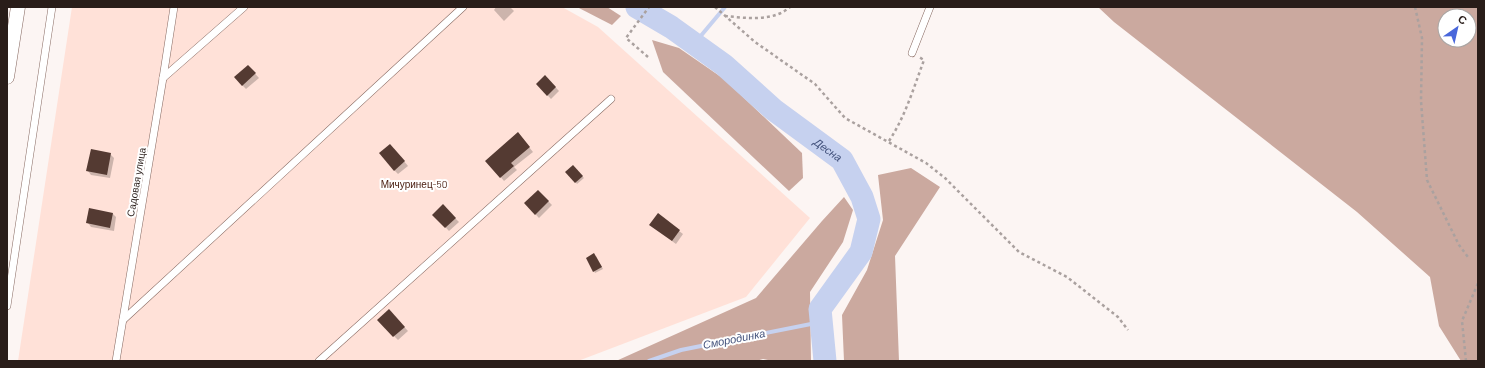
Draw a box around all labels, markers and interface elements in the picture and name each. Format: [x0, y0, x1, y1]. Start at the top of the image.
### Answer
north arrow [1437, 8, 1477, 48]
text: С [1456, 12, 1470, 27]
water label: Десна [810, 134, 845, 164]
street label: Садовая улица [124, 146, 148, 217]
park label: Мичуринец-50 [381, 178, 447, 190]
water label: Смородинка [702, 326, 766, 351]

